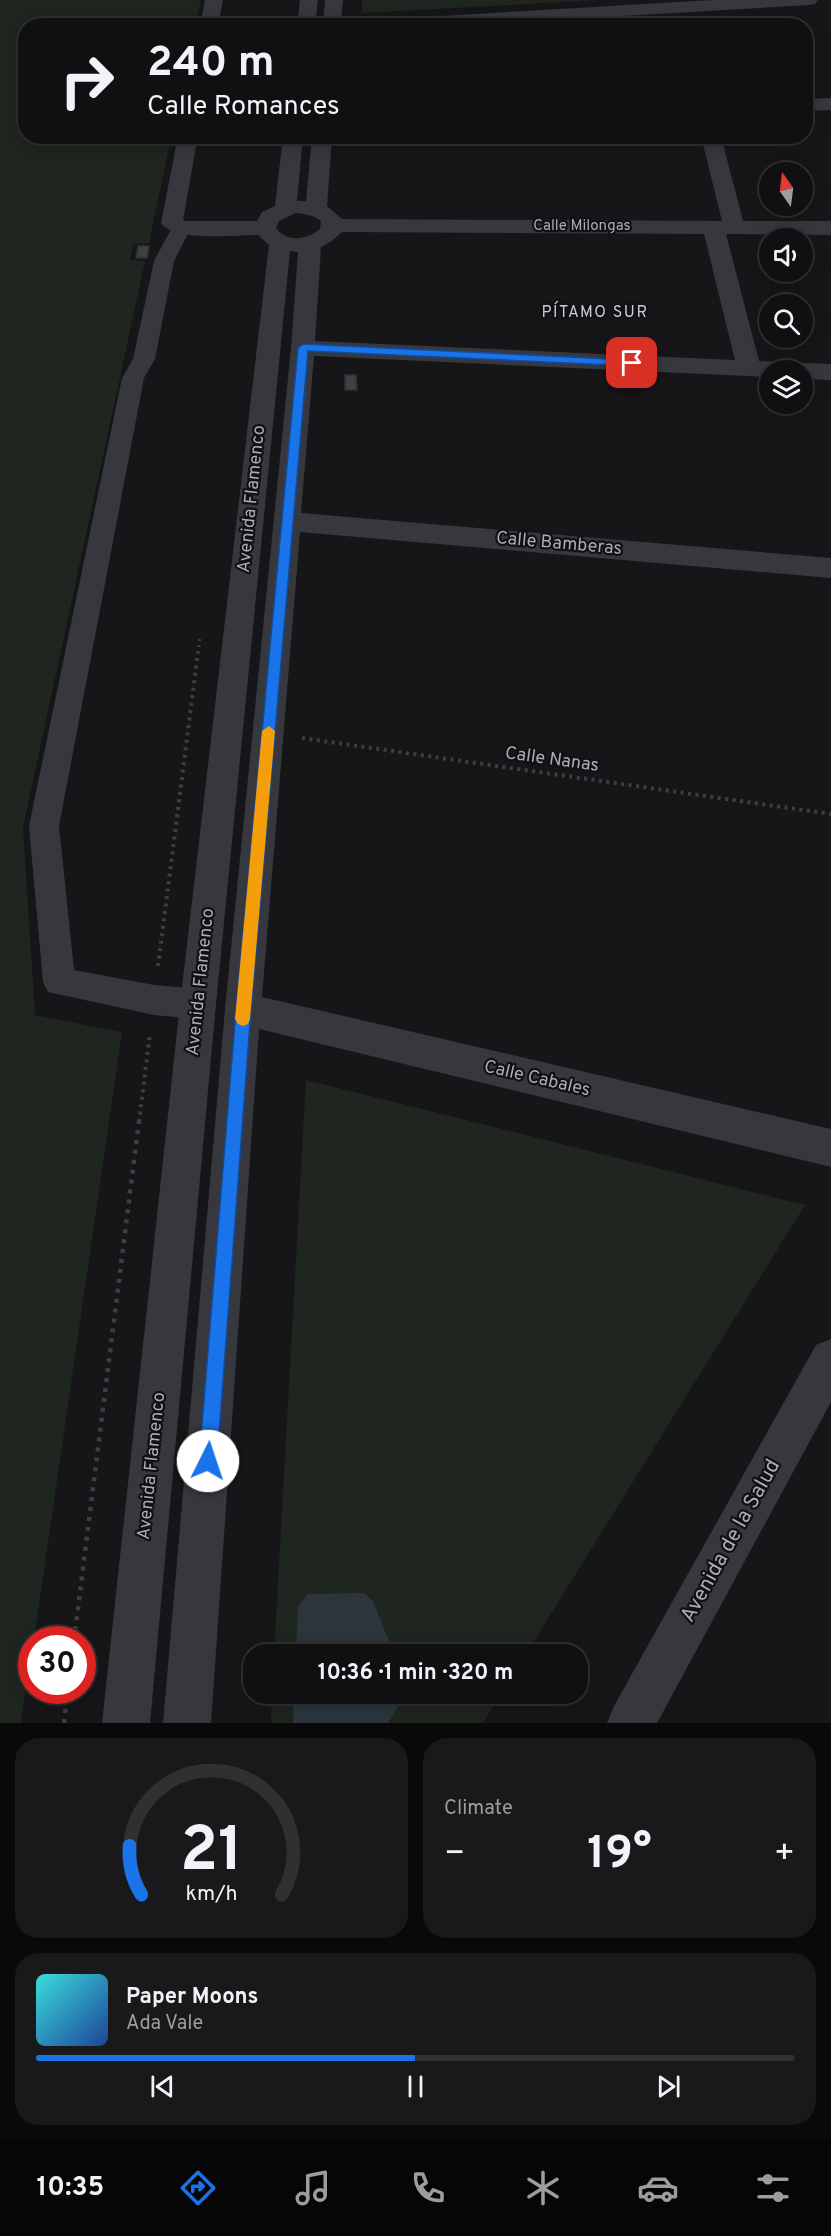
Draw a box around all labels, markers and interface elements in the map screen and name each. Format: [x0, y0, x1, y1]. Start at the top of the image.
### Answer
text: 240 m [147, 38, 275, 91]
icon: right [48, 42, 126, 120]
text: Calle Romances [147, 90, 340, 124]
north arrow [759, 162, 813, 216]
map controls [759, 162, 813, 414]
street label: Calle Milongas [533, 217, 631, 236]
button: sound [759, 228, 813, 282]
button: search [759, 294, 813, 348]
district label: PÍTAMO SUR [541, 301, 649, 323]
pin [606, 337, 657, 388]
icon: arrive [615, 346, 648, 379]
button: layers [759, 360, 813, 414]
street label: Avenida Flamenco [233, 424, 271, 574]
street label: Calle Bamberas [495, 527, 623, 561]
street label: Calle Nanas [504, 742, 600, 778]
street label: Avenida Flamenco [182, 907, 220, 1057]
street label: Calle Cabales [482, 1056, 592, 1102]
street label: Avenida Flamenco [133, 1391, 171, 1541]
position arrow [176, 1429, 240, 1493]
street label: Avenida de la Salud [675, 1455, 787, 1627]
speed limit sign: 30 [18, 1626, 96, 1704]
text: 10:36 · 1 min · 320 m [318, 1660, 513, 1687]
text: Climate [444, 1796, 513, 1822]
text: 21 [180, 1814, 243, 1893]
text: 19° [587, 1827, 652, 1884]
text: − [444, 1834, 465, 1876]
text: + [774, 1834, 795, 1876]
text: km/h [185, 1881, 238, 1908]
text: Paper Moons [126, 1984, 258, 2011]
text: Ada Vale [126, 2011, 203, 2037]
icon: previous [146, 2070, 179, 2103]
icon: pause [399, 2070, 432, 2103]
icon: next [652, 2070, 685, 2103]
icon: directions [177, 2167, 219, 2209]
icon: music [292, 2167, 334, 2209]
icon: phone [407, 2167, 449, 2209]
icon: climate [522, 2167, 564, 2209]
icon: car [637, 2167, 679, 2209]
icon: filters [752, 2167, 794, 2209]
text: 10:35 [37, 2171, 104, 2205]

